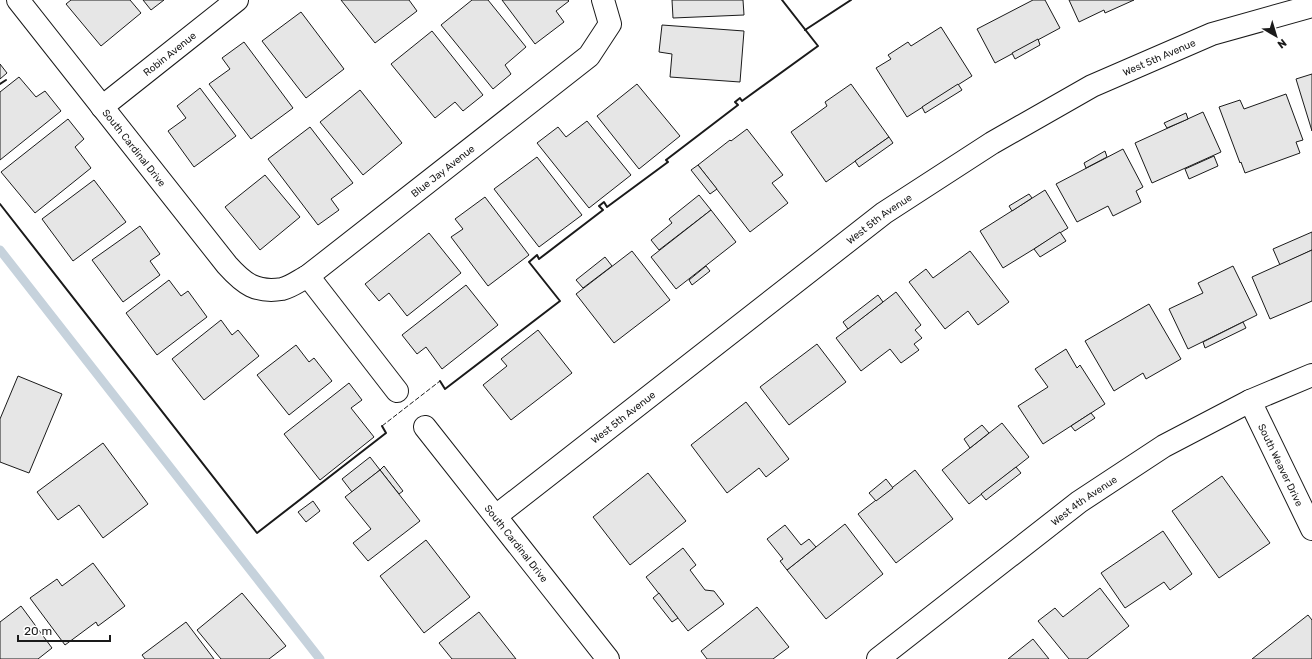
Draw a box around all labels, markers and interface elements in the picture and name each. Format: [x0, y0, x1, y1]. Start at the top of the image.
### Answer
north arrow [1256, 16, 1296, 56]
street label: Robin Avenue [141, 30, 199, 79]
text: N [1275, 36, 1289, 51]
street label: West 5th Avenue [1121, 37, 1198, 79]
street label: South Cardinal Drive [99, 107, 168, 190]
street label: Blue Jay Avenue [409, 143, 478, 200]
street label: West 5th Avenue [844, 191, 915, 247]
street label: West 5th Avenue [589, 389, 658, 446]
street label: South Weaver Drive [1255, 422, 1305, 509]
street label: West 4th Avenue [1049, 473, 1120, 529]
street label: South Cardinal Drive [482, 503, 550, 585]
scale bar [18, 617, 110, 643]
text: 20 m [24, 624, 52, 638]

